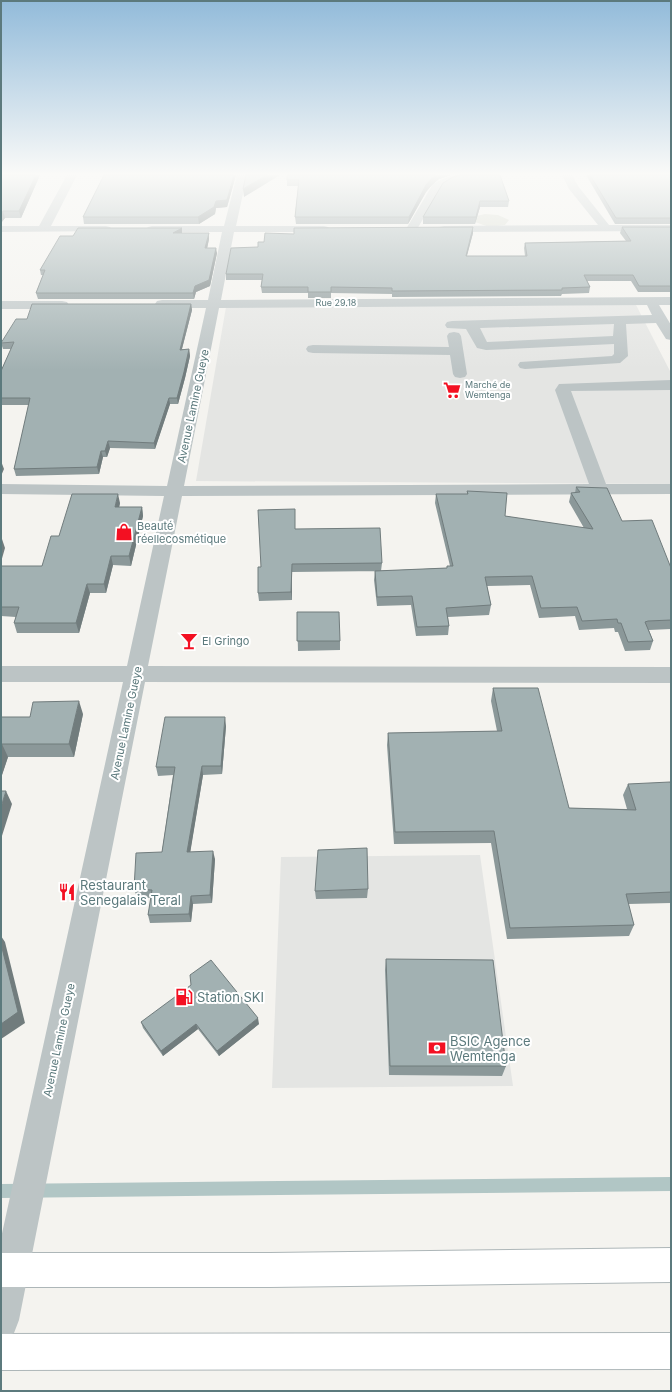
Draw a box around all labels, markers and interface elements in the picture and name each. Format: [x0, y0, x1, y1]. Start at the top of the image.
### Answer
street label: Rue 29.18 [316, 297, 357, 308]
street label: Avenue Lamine Gueye [174, 348, 212, 464]
place label: Marché de Wemtenga [465, 379, 511, 400]
supermarket icon: Marché de Wemtenga [442, 380, 462, 400]
place label: Beauté réellecosmétique [137, 519, 226, 546]
shop icon: Beauté réellecosmétique [114, 522, 134, 542]
bar icon: El Gringo [179, 631, 199, 651]
place label: El Gringo [202, 634, 250, 648]
street label: Avenue Lamine Gueye [107, 665, 145, 781]
place label: Restaurant Senegalais Teral [80, 877, 181, 908]
restaurant icon: Restaurant Senegalais Teral [57, 882, 77, 902]
street label: Avenue Lamine Gueye [40, 982, 78, 1098]
fuel station icon: Station SKI [174, 987, 194, 1007]
place label: Station SKI [197, 989, 264, 1005]
place label: BSIC Agence Wemtenga [450, 1033, 531, 1064]
bank icon: BSIC Agence Wemtenga [427, 1038, 447, 1058]

